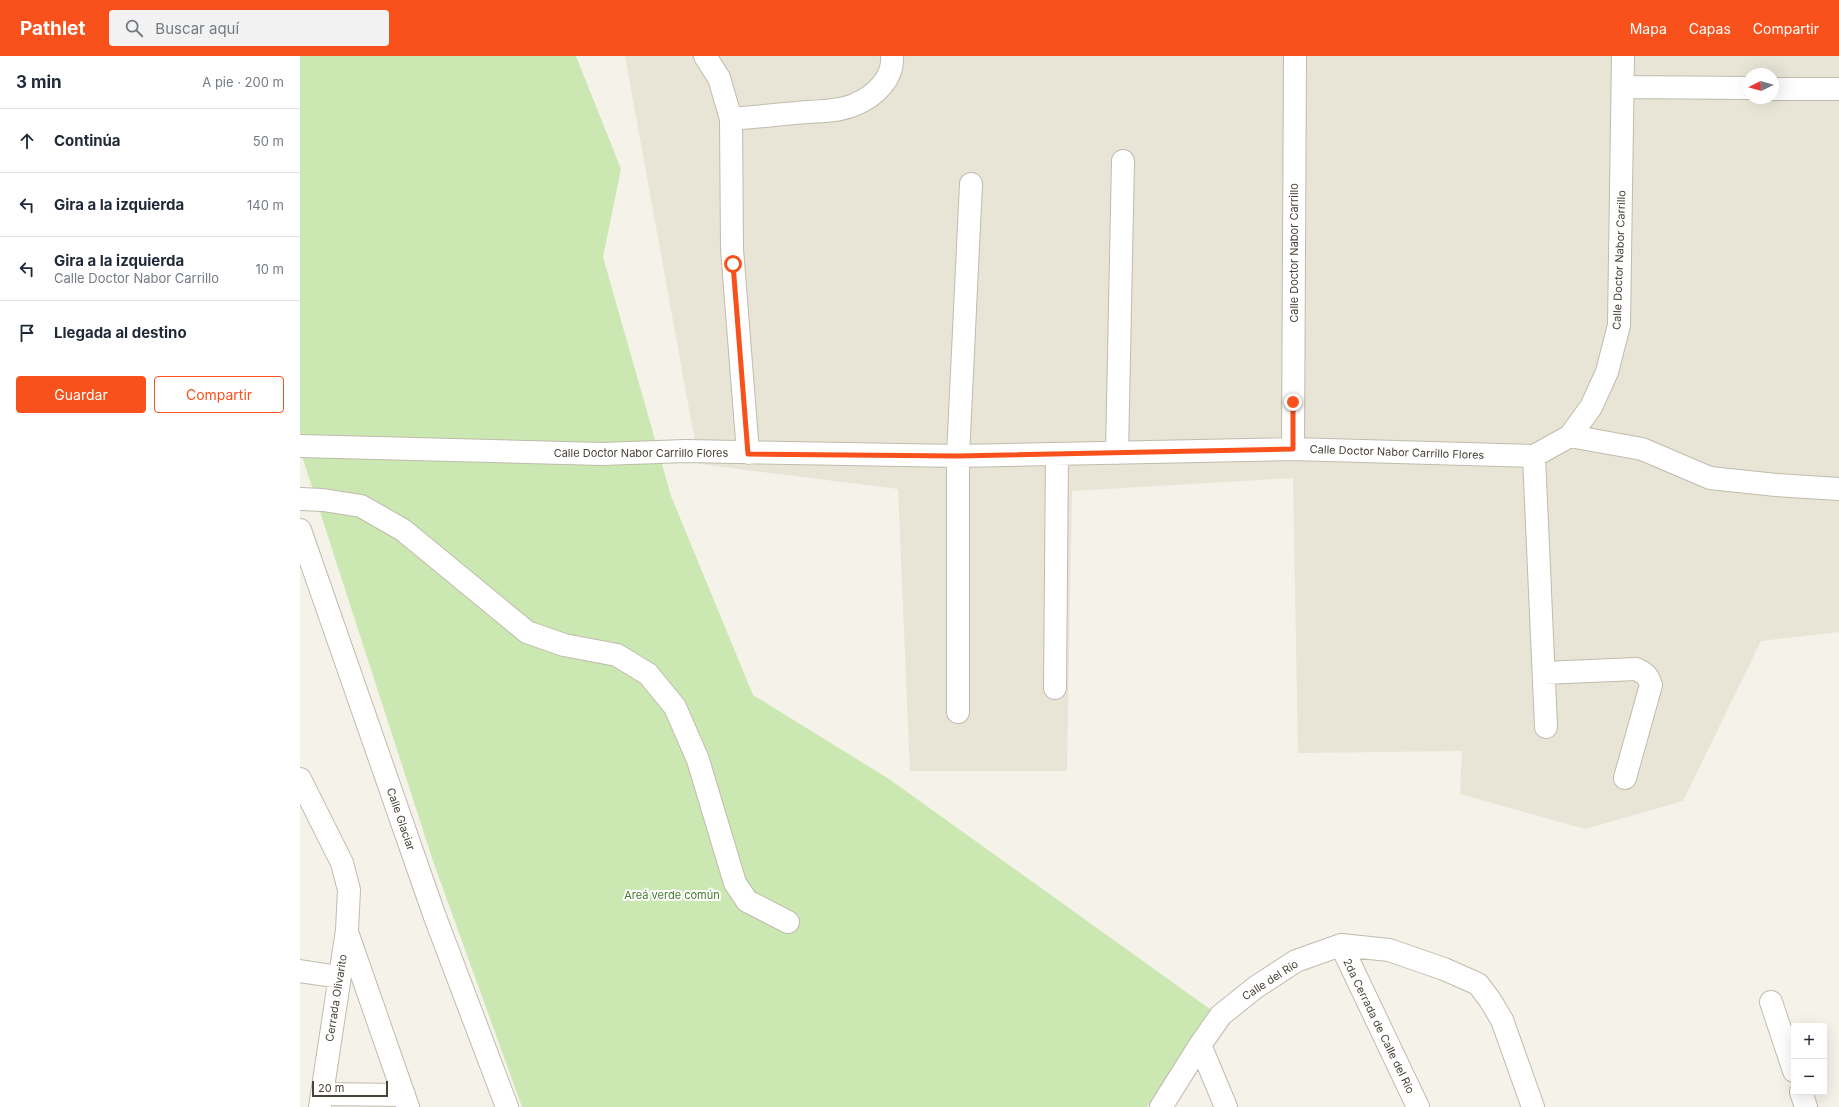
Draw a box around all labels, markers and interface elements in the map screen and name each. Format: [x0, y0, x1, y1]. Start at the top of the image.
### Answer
search box [109, 10, 389, 46]
text: Pathlet [20, 17, 85, 40]
icon: search [123, 17, 145, 39]
text: Buscar aquí [155, 19, 239, 38]
text: Mapa [1630, 20, 1667, 37]
text: Capas [1689, 20, 1731, 37]
text: Compartir [1753, 20, 1819, 37]
north arrow [1743, 68, 1779, 104]
text: 3 min [16, 72, 62, 92]
text: A pie · 200 m [202, 74, 284, 90]
icon: ahead [16, 130, 38, 152]
text: Continúa [54, 131, 121, 150]
text: 50 m [253, 133, 284, 149]
street label: Calle Doctor Nabor Carrillo [1287, 183, 1301, 323]
street label: Calle Doctor Nabor Carrillo [1610, 190, 1628, 330]
icon: left [16, 194, 38, 216]
text: Gira a la izquierda [54, 195, 184, 214]
text: 140 m [247, 197, 284, 213]
text: Gira a la izquierda [54, 251, 184, 270]
route start [724, 255, 742, 273]
icon: left [16, 258, 38, 280]
text: 10 m [255, 261, 284, 277]
text: Calle Doctor Nabor Carrillo [54, 270, 219, 286]
icon: arrive [16, 322, 38, 344]
text: Llegada al destino [54, 323, 187, 342]
button: Guardar [16, 376, 146, 413]
button: Compartir [154, 376, 284, 413]
route end [1284, 393, 1302, 411]
street label: Calle Doctor Nabor Carrillo Flores [1309, 442, 1485, 462]
street label: Calle Doctor Nabor Carrillo Flores [554, 446, 729, 460]
street label: Calle Glaciar [384, 786, 418, 852]
park label: Areá verde común [624, 888, 720, 902]
street label: Cerrada Olivarito [322, 953, 350, 1043]
street label: Calle del Río [1239, 956, 1301, 1003]
street label: 2da Cerrada de Calle del Río [1340, 956, 1418, 1096]
map controls [1791, 1023, 1827, 1095]
button: + [1791, 1023, 1827, 1059]
button: − [1791, 1059, 1827, 1095]
scale bar [312, 1079, 388, 1098]
text: 20 m [318, 1081, 344, 1095]

